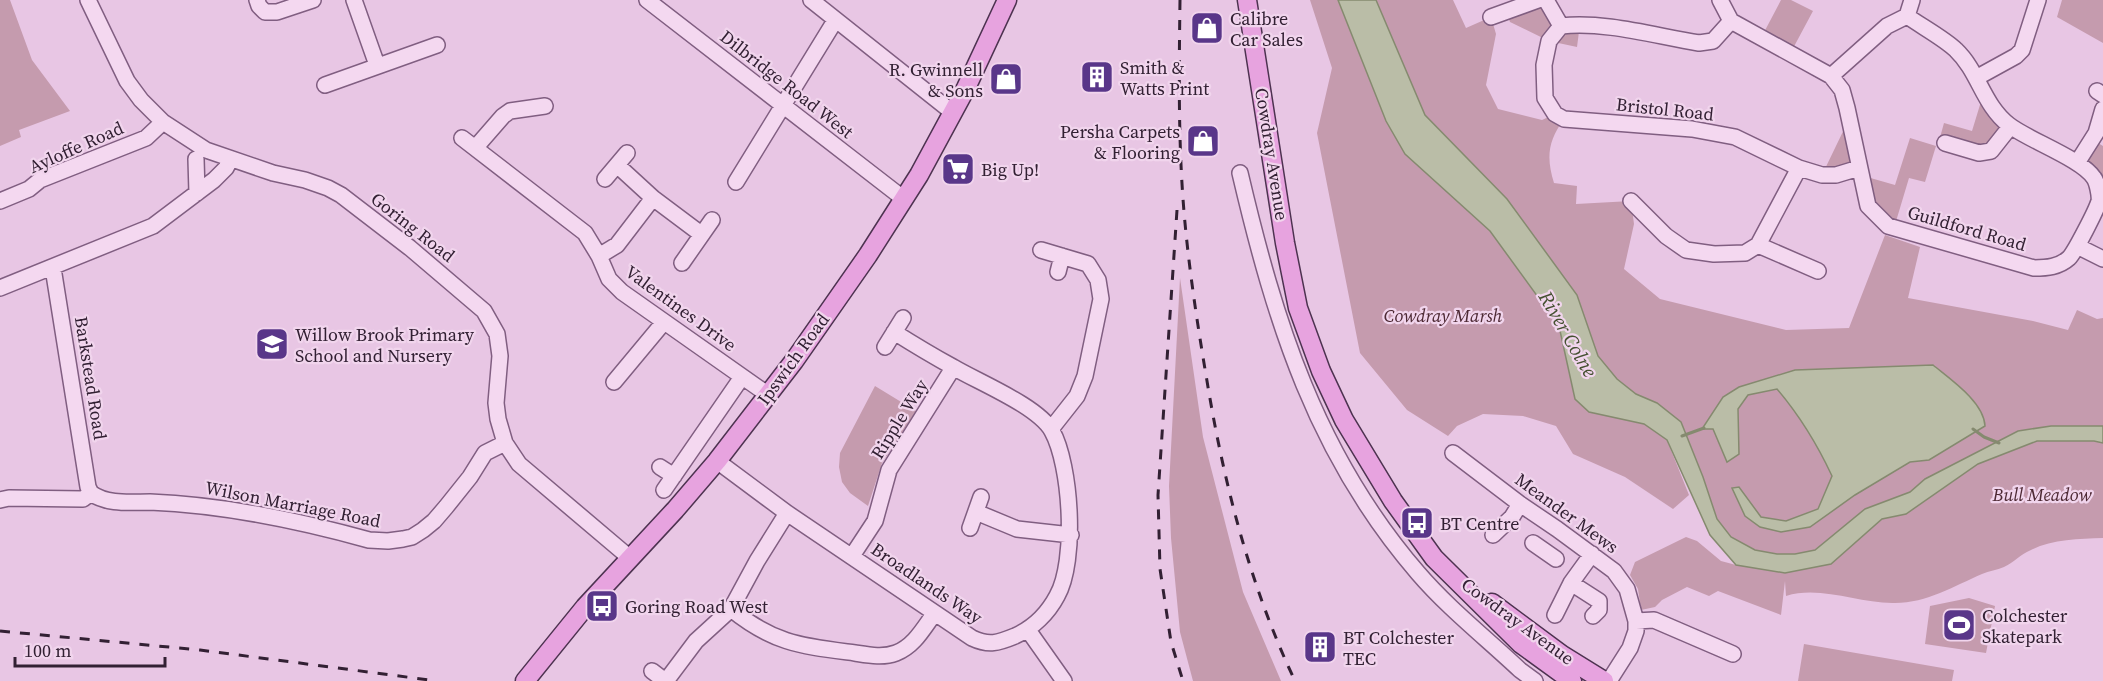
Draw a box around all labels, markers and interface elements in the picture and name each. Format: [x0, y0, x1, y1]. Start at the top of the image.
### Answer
place label: Calibre Car Sales [1230, 6, 1303, 52]
shop icon: Calibre Car Sales [1189, 10, 1225, 46]
street label: Dilbridge Road West [715, 24, 859, 144]
place label: Smith & Watts Print [1120, 55, 1209, 101]
place label: R. Gwinnell & Sons [889, 57, 983, 103]
building icon: Smith & Watts Print [1079, 59, 1115, 95]
shop icon: R. Gwinnell & Sons [988, 61, 1024, 97]
street label: Cowdray Avenue [1249, 86, 1295, 222]
street label: Bristol Road [1615, 91, 1715, 127]
street label: Ayloffe Road [25, 115, 127, 179]
place label: Persha Carpets & Flooring [1060, 119, 1180, 165]
shop icon: Persha Carpets & Flooring [1185, 123, 1221, 159]
supermarket icon: Big Up! [940, 151, 976, 187]
place label: Big Up! [981, 157, 1039, 182]
street label: Goring Road [366, 186, 460, 268]
street label: Guildford Road [1905, 199, 2029, 257]
street label: Valentines Drive [620, 259, 742, 357]
water label: River Colne [1532, 285, 1604, 382]
park label: Cowdray Marsh [1384, 303, 1502, 328]
street label: Ipswich Road [751, 308, 835, 410]
street label: Barkstead Road [69, 315, 113, 441]
place label: Willow Brook Primary School and Nursery [295, 322, 475, 368]
school or university icon: Willow Brook Primary School and Nursery [254, 326, 290, 362]
street label: Ripple Way [865, 374, 934, 464]
street label: Meander Mews [1510, 467, 1624, 559]
street label: Wilson Marriage Road [203, 475, 383, 533]
park label: Bull Meadow [1991, 482, 2092, 507]
bus stop icon: BT Centre [1399, 505, 1435, 541]
place label: BT Centre [1440, 511, 1520, 536]
street label: Broadlands Way [866, 537, 988, 630]
street label: Cowdray Avenue [1457, 572, 1579, 670]
bus stop icon: Goring Road West [584, 588, 620, 624]
place label: Goring Road West [625, 594, 768, 619]
place label: Colchester Skatepark [1982, 603, 2068, 649]
sports icon: Colchester Skatepark [1941, 607, 1977, 643]
place label: BT Colchester TEC [1343, 625, 1455, 671]
building icon: BT Colchester TEC [1302, 629, 1338, 665]
scale bar [15, 630, 165, 668]
text: 100 m [24, 638, 71, 663]

